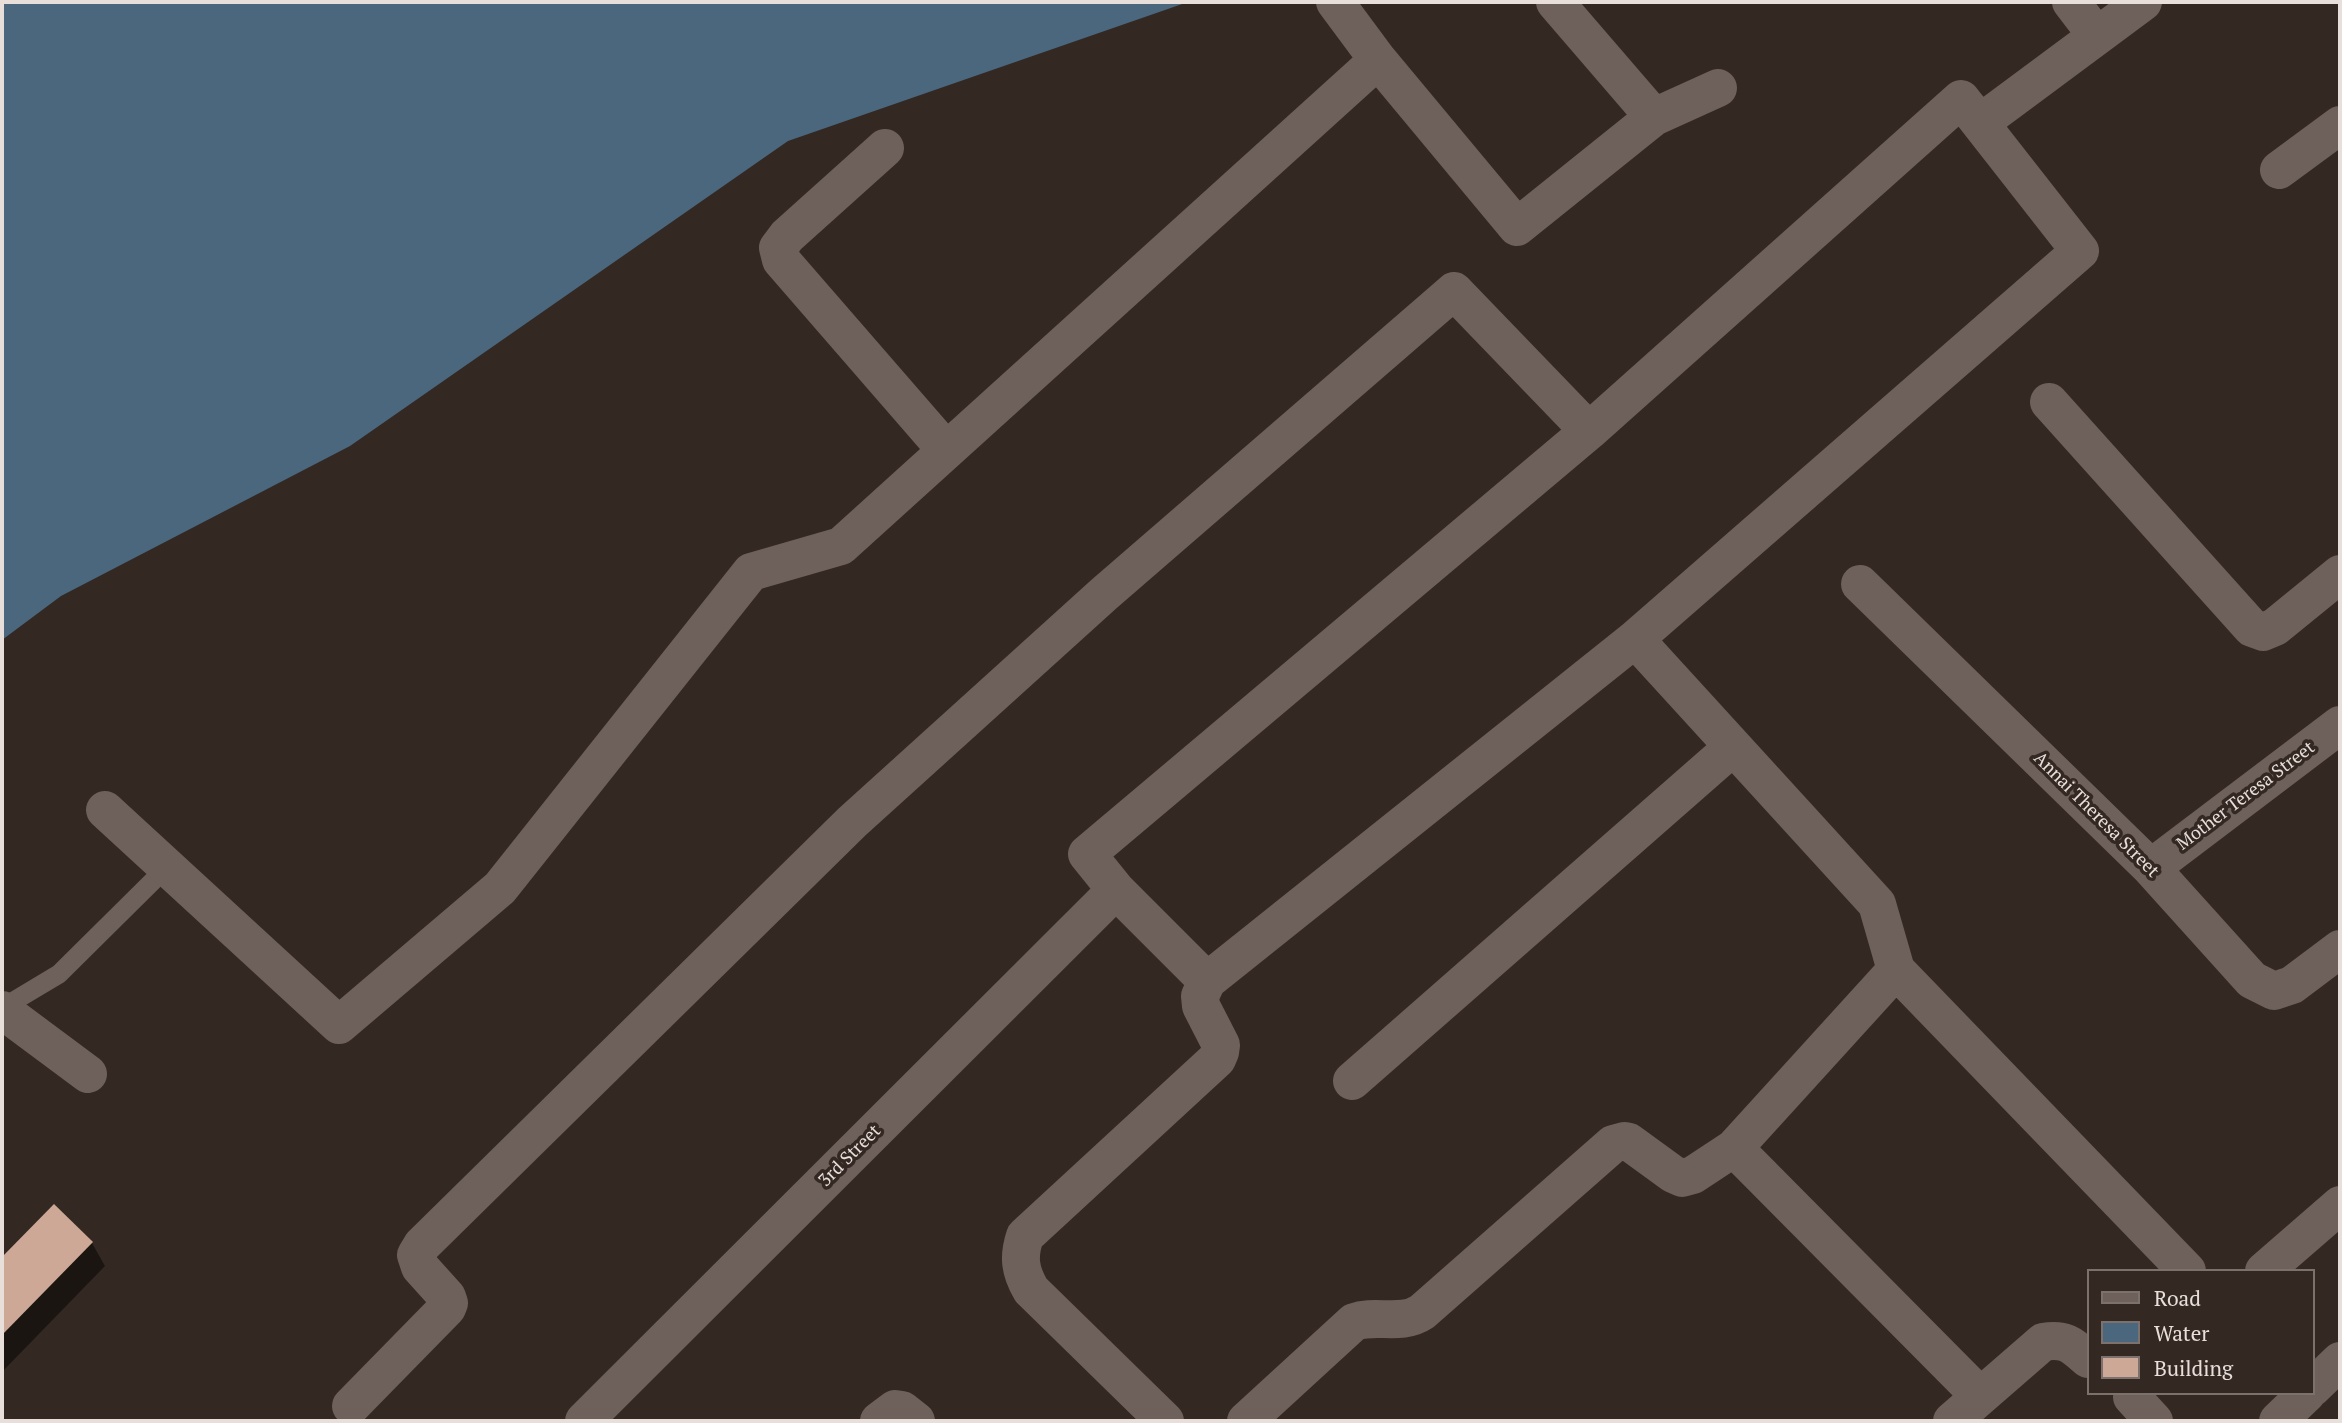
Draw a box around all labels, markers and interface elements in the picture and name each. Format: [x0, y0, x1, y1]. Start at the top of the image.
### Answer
street label: Mother Teresa Street [2173, 737, 2319, 855]
street label: Annai Theresa Street [2029, 748, 2163, 882]
street label: 3rd Street [814, 1120, 886, 1192]
legend [2086, 1269, 2314, 1395]
text: Road [2154, 1284, 2201, 1312]
text: Water [2154, 1319, 2209, 1347]
text: Building [2154, 1354, 2233, 1382]

